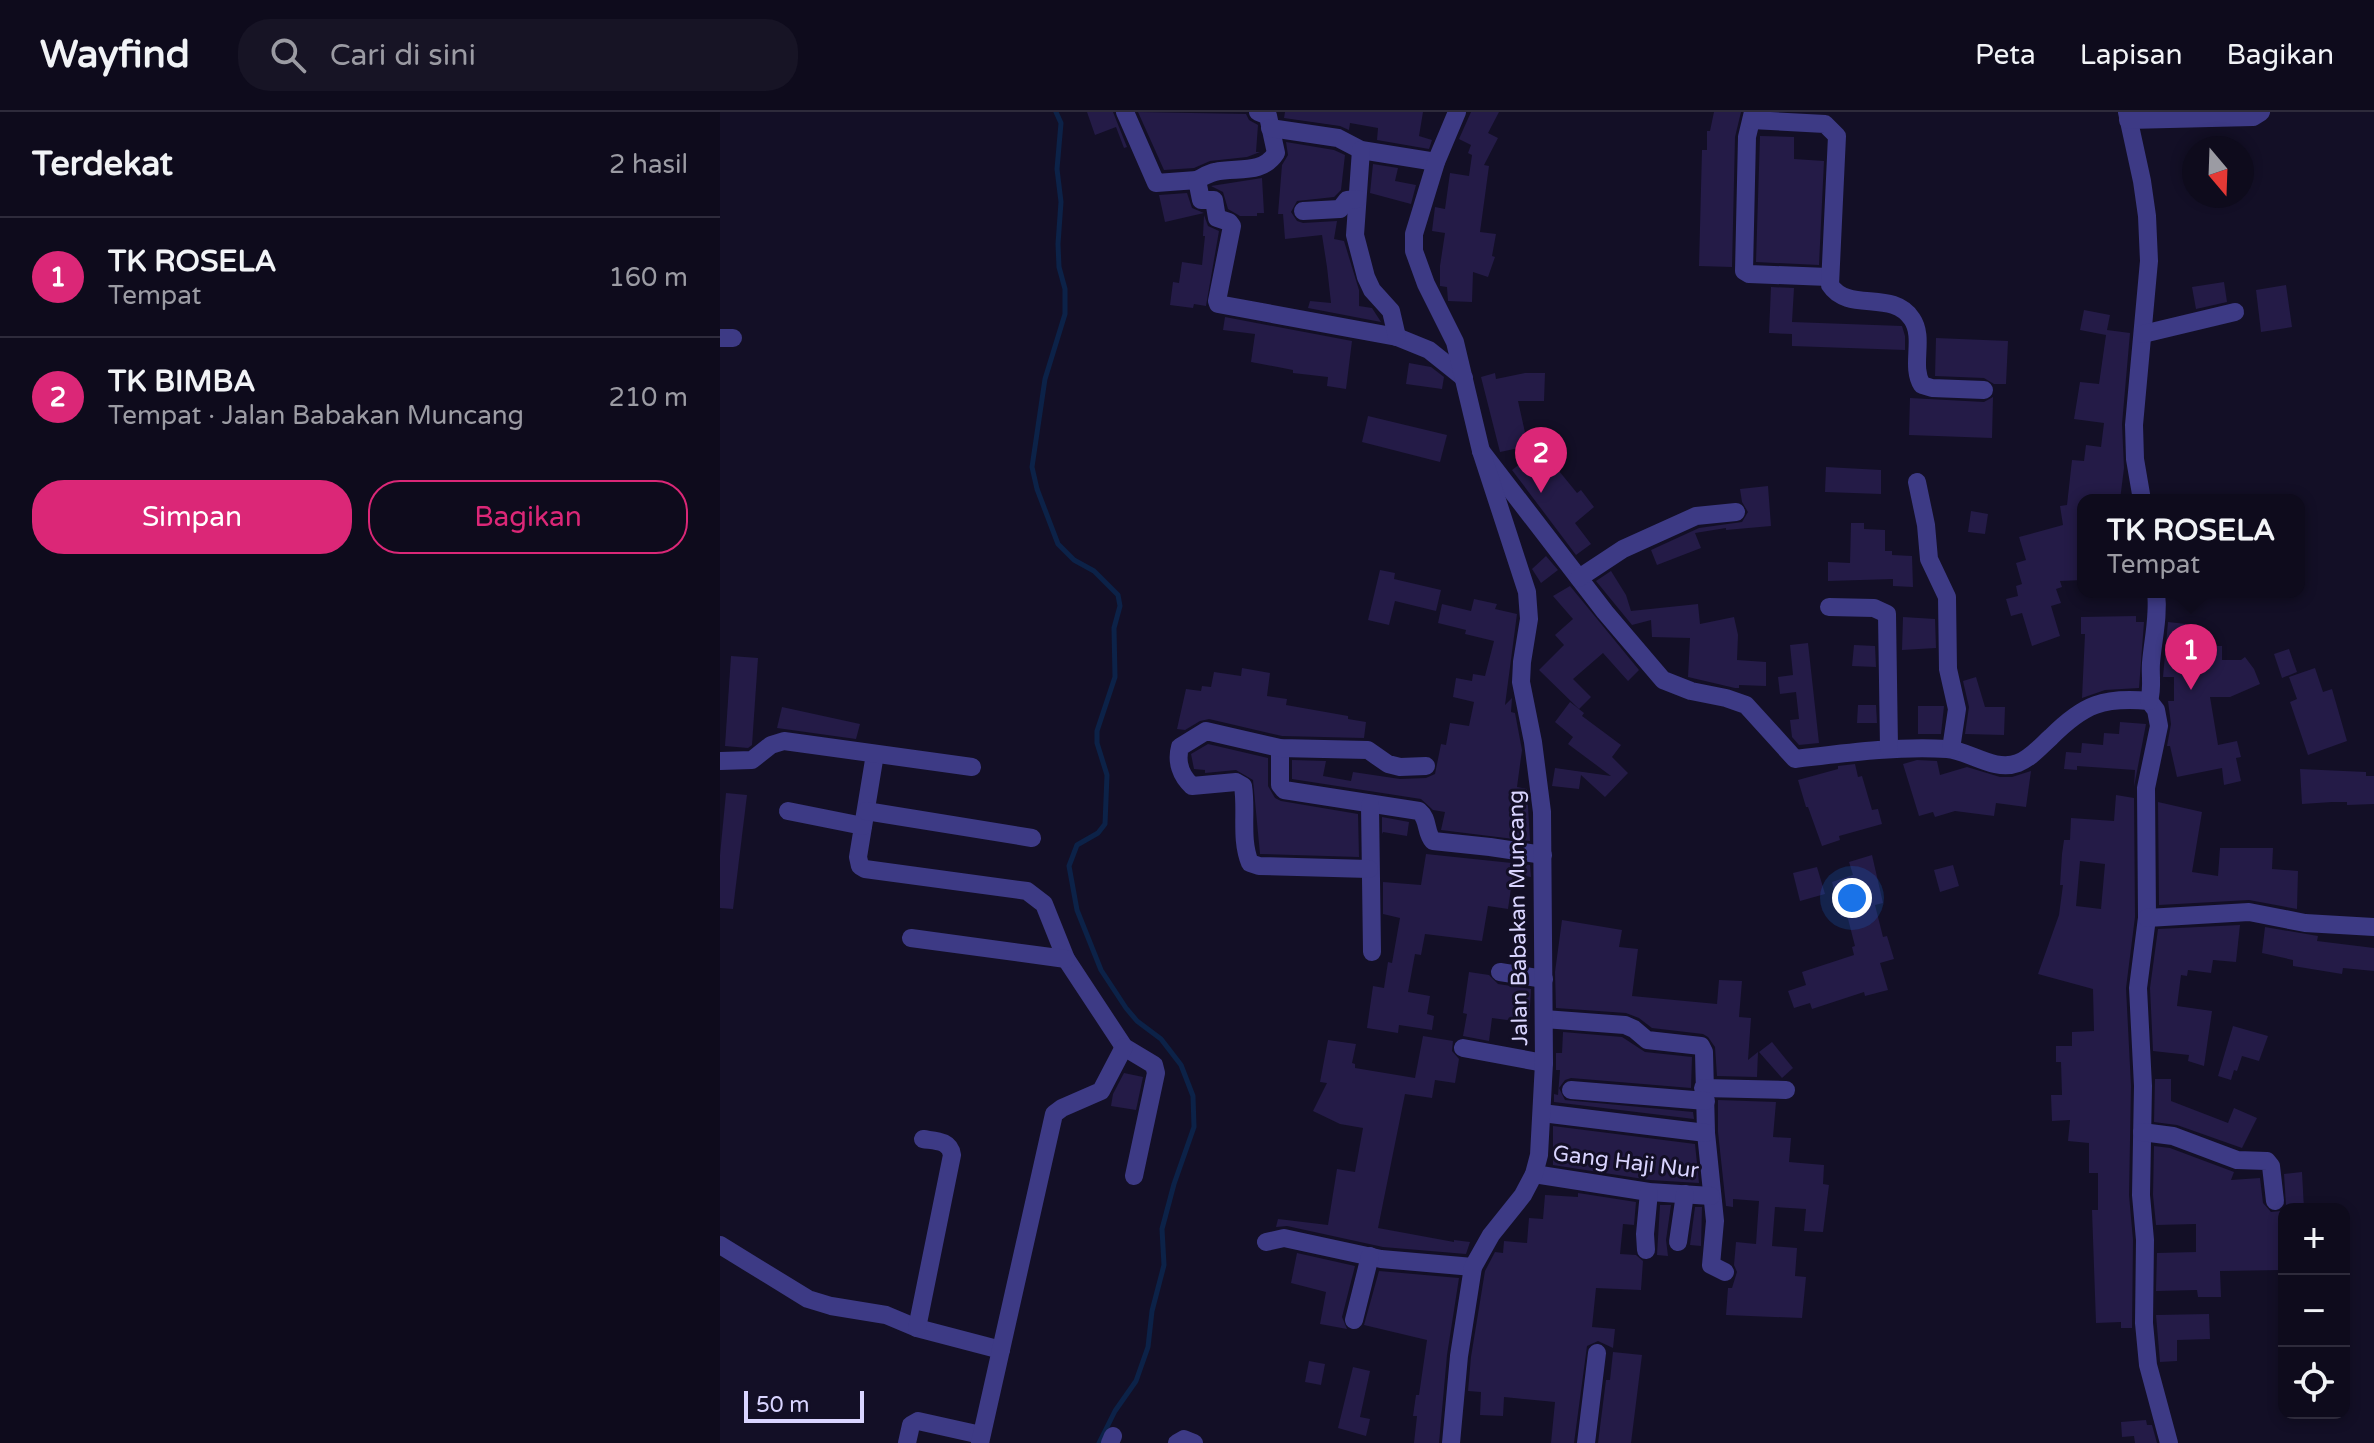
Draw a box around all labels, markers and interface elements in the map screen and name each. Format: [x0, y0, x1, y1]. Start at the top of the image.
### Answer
search box [238, 19, 798, 91]
text: Wayfind [40, 32, 190, 78]
icon: search [266, 33, 310, 77]
text: Cari di sini [330, 37, 476, 74]
text: Peta [1975, 38, 2036, 72]
text: Lapisan [2080, 38, 2182, 72]
text: Bagikan [2226, 38, 2334, 72]
north arrow [2182, 136, 2254, 208]
text: Terdekat [32, 144, 173, 185]
text: 2 hasil [609, 149, 688, 180]
text: TK ROSELA [108, 243, 277, 280]
text: 1 [50, 262, 66, 293]
text: 160 m [608, 262, 688, 293]
text: Tempat [108, 280, 201, 311]
text: TK BIMBA [108, 363, 256, 400]
text: 2 [50, 382, 66, 413]
text: 210 m [608, 382, 688, 413]
text: Tempat · Jalan Babakan Muncang [108, 400, 524, 431]
pin: 2 [1515, 427, 1567, 493]
button: Simpan [32, 480, 352, 554]
button: Bagikan [368, 480, 688, 554]
popup [2077, 494, 2305, 598]
text: TK ROSELA [2107, 512, 2275, 549]
text: Tempat [2107, 549, 2200, 580]
pin: 1 [2165, 624, 2217, 690]
street label: Jalan Babakan Muncang [1503, 790, 1533, 1046]
your location [1832, 878, 1872, 918]
street label: Gang Haji Nur [1551, 1140, 1701, 1184]
map controls [2278, 1203, 2350, 1419]
button: + [2278, 1203, 2350, 1275]
button: − [2278, 1275, 2350, 1347]
button: locate [2278, 1347, 2350, 1419]
scale bar [744, 1387, 864, 1423]
text: 50 m [756, 1392, 810, 1418]

